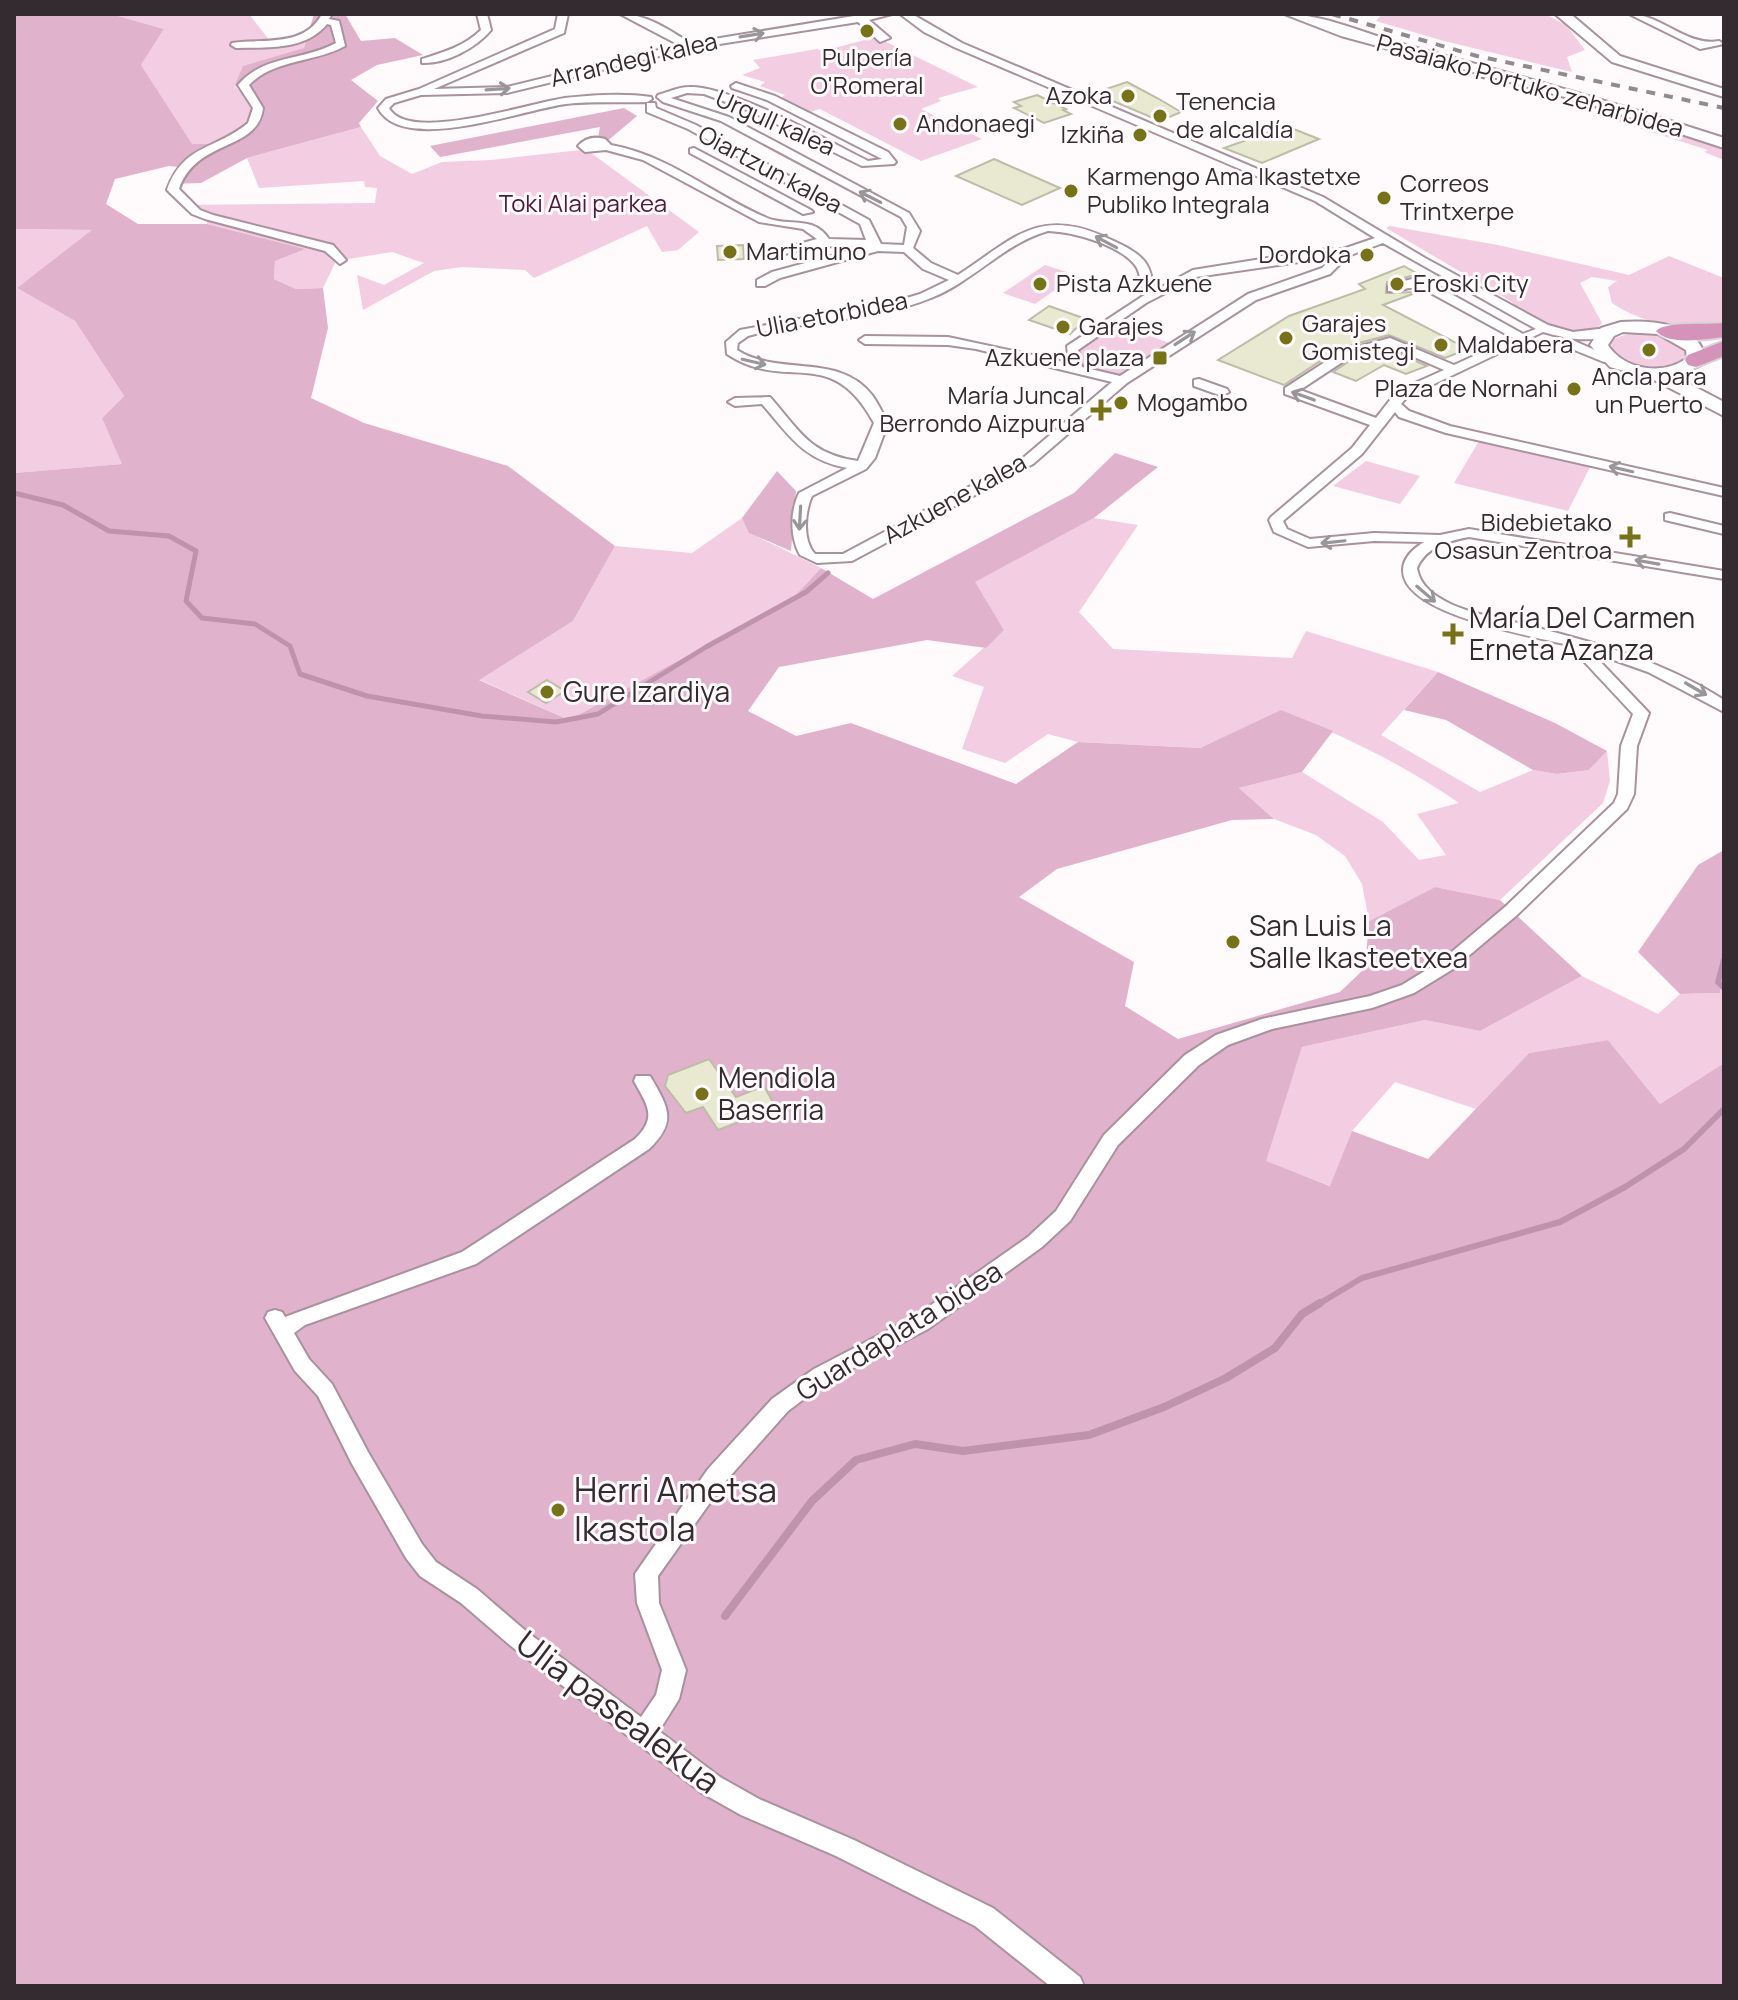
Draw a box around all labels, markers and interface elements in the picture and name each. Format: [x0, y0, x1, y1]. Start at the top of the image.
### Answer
marker: Pulpería O'Romeral [858, 22, 876, 40]
street label: Arrandegi kalea [547, 23, 720, 94]
street label: Pasaiako Portuko zeharbidea [1373, 25, 1688, 144]
one-way arrow [739, 27, 764, 42]
place label: Pulpería O'Romeral [810, 40, 924, 101]
place label: Azoka [1046, 78, 1112, 111]
street label: Urgull kalea [711, 81, 841, 163]
one-way arrow [484, 82, 511, 97]
place label: Tenencia de alcaldía [1176, 84, 1293, 145]
marker: Azoka [1119, 87, 1137, 105]
place label: Andonaegi [916, 106, 1035, 139]
marker: Tenencia de alcaldía [1151, 107, 1169, 125]
marker: Andonaegi [891, 115, 909, 133]
street label: Oiartzun kalea [693, 117, 848, 220]
place label: Izkiña [1061, 117, 1124, 150]
marker: Izkiña [1131, 126, 1149, 144]
place label: Karmengo Ama Ikastetxe Publiko Integrala [1087, 159, 1361, 220]
place label: Correos Trintxerpe [1400, 166, 1514, 227]
marker: Karmengo Ama Ikastetxe Publiko Integrala [1062, 182, 1080, 200]
park label: Toki Alai parkea [499, 186, 667, 219]
one-way arrow [858, 189, 882, 205]
marker: Correos Trintxerpe [1375, 189, 1393, 207]
place label: Martimuno [746, 234, 866, 267]
one-way arrow [1094, 234, 1118, 250]
place label: Dordoka [1259, 237, 1351, 270]
marker: Martimuno [721, 243, 739, 261]
marker: Dordoka [1358, 246, 1376, 264]
place label: Pista Azkuene [1056, 266, 1212, 299]
place label: Eroski City [1413, 266, 1529, 299]
marker: Pista Azkuene [1031, 275, 1049, 293]
marker: Eroski City [1388, 275, 1406, 293]
street label: Ulia etorbidea [753, 283, 910, 344]
place label: Garajes Gomistegi [1302, 306, 1415, 367]
place label: Garajes [1079, 309, 1163, 342]
marker: Garajes [1054, 318, 1072, 336]
place label: Maldabera [1457, 327, 1573, 360]
marker: Garajes Gomistegi [1277, 329, 1295, 347]
one-way arrow [1173, 330, 1196, 346]
marker: Maldabera [1432, 336, 1450, 354]
place label: Azkuene plaza [985, 340, 1144, 373]
marker: Ancla para un Puerto [1640, 341, 1658, 359]
marker: Azkuene plaza [1151, 349, 1169, 367]
one-way arrow [740, 355, 766, 370]
place label: Ancla para un Puerto [1591, 359, 1707, 420]
place label: Plaza de Nornahi [1375, 371, 1558, 404]
place label: María Juncal Berrondo Aizpurua [879, 378, 1085, 439]
marker: Plaza de Nornahi [1565, 380, 1583, 398]
place label: Mogambo [1137, 385, 1248, 418]
one-way arrow [1291, 387, 1316, 402]
marker: Mogambo [1112, 394, 1130, 412]
marker: María Juncal Berrondo Aizpurua [1092, 401, 1110, 419]
street label: Azkuene kalea [877, 445, 1032, 551]
one-way arrow [1608, 461, 1634, 476]
one-way arrow [793, 504, 808, 531]
place label: Bidebietako Osasun Zentroa [1435, 505, 1612, 566]
marker: Bidebietako Osasun Zentroa [1619, 526, 1641, 548]
one-way arrow [1320, 535, 1346, 550]
one-way arrow [1635, 553, 1660, 568]
one-way arrow [1416, 585, 1436, 603]
place label: María Del Carmen Erneta Azanza [1469, 598, 1695, 668]
marker: María Del Carmen Erneta Azanza [1444, 625, 1462, 643]
place label: Gure Izardiya [563, 672, 730, 710]
one-way arrow [1684, 681, 1707, 697]
marker: Gure Izardiya [538, 683, 556, 701]
place label: San Luis La Salle Ikasteetxea [1249, 906, 1468, 976]
marker: San Luis La Salle Ikasteetxea [1224, 933, 1242, 951]
place label: Mendiola Baserria [718, 1058, 836, 1128]
marker: Mendiola Baserria [693, 1085, 711, 1103]
street label: Guardaplata bidea [788, 1251, 1009, 1409]
place label: Herri Ametsa Ikastola [574, 1466, 777, 1551]
marker: Herri Ametsa Ikastola [549, 1501, 567, 1519]
street label: Ulia pasealekua [507, 1619, 730, 1803]

